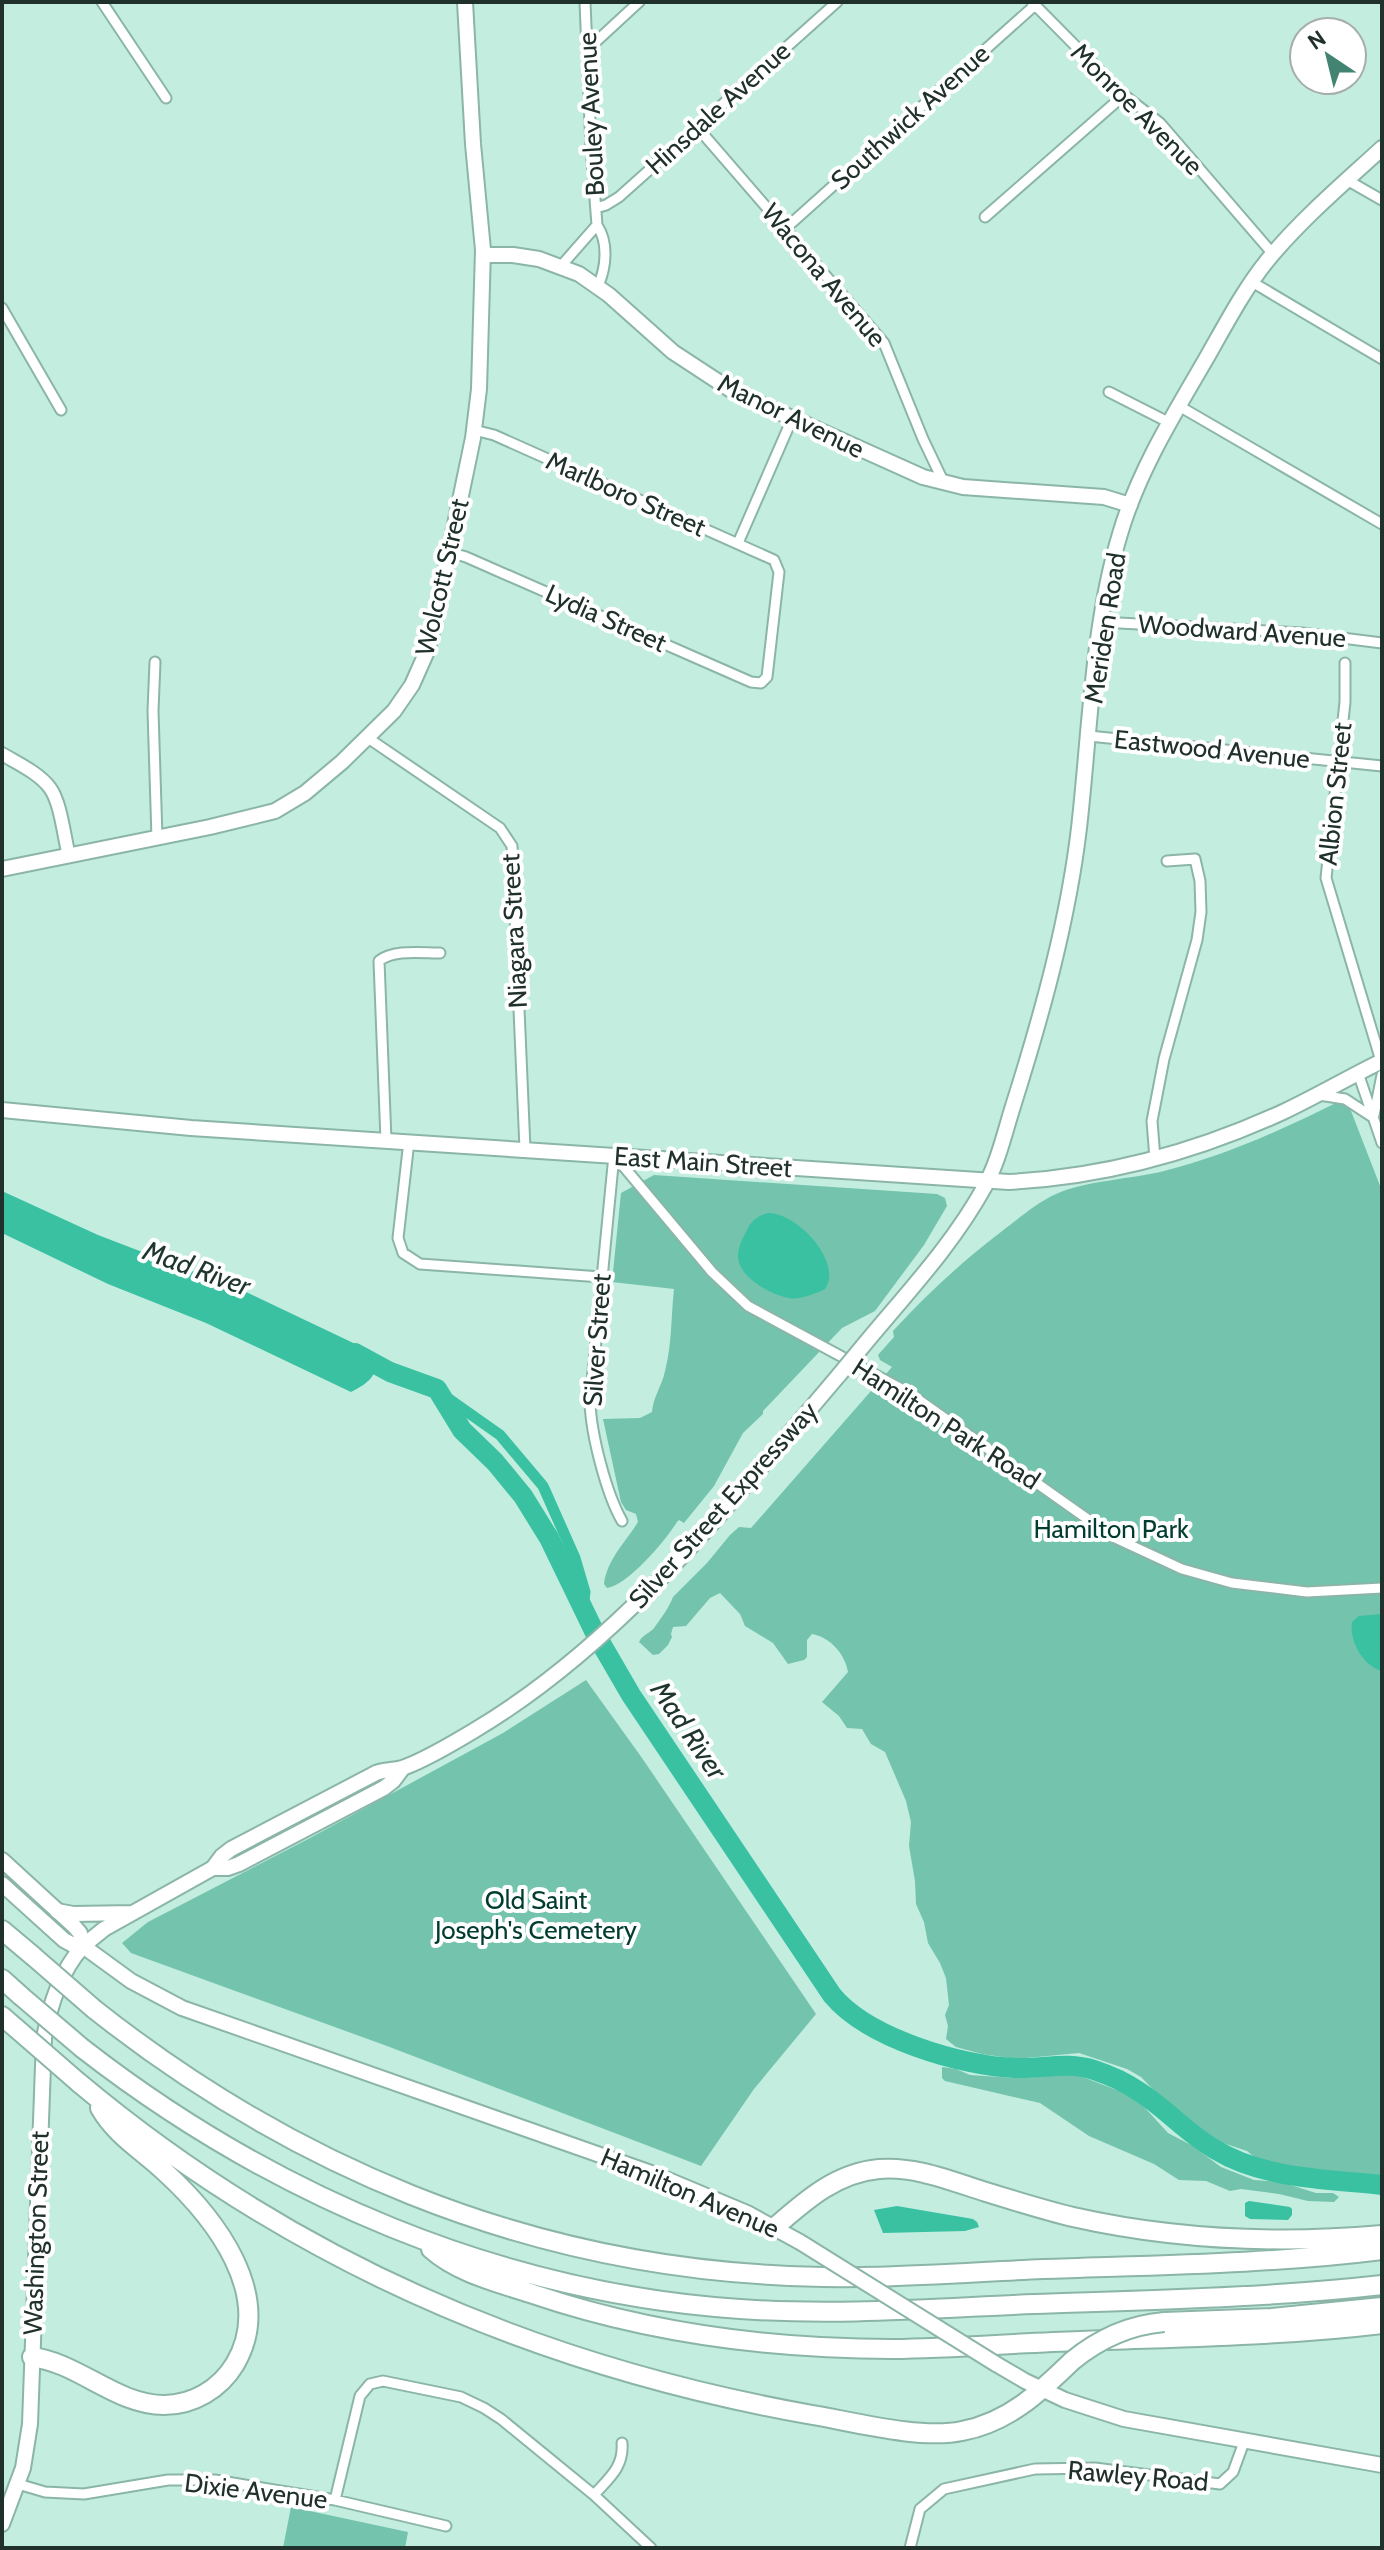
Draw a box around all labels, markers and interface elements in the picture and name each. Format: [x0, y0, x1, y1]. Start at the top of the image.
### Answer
north arrow [1288, 16, 1368, 96]
text: N [1303, 25, 1331, 56]
street label: Bouley Avenue [571, 31, 611, 197]
street label: Hinsdale Avenue [639, 35, 797, 181]
street label: Monroe Avenue [1064, 36, 1210, 182]
street label: Southwick Avenue [824, 38, 996, 196]
street label: Wacona Avenue [755, 197, 893, 353]
street label: Manor Avenue [713, 367, 869, 465]
street label: Marlboro Street [541, 445, 711, 544]
street label: Wolcott Street [408, 495, 476, 658]
street label: Meriden Road [1077, 550, 1133, 706]
street label: Lydia Street [541, 577, 672, 659]
street label: Woodward Avenue [1137, 608, 1347, 654]
street label: Albion Street [1312, 721, 1358, 867]
street label: Eastwood Avenue [1113, 723, 1311, 775]
street label: Niagara Street [494, 853, 534, 1009]
street label: East Main Street [613, 1140, 793, 1184]
water label: Mad River [138, 1233, 256, 1303]
street label: Silver Street [576, 1272, 618, 1408]
street label: Hamilton Park Road [846, 1351, 1046, 1497]
street label: Silver Street Expressway [622, 1395, 824, 1615]
park label: Hamilton Park [1033, 1513, 1189, 1545]
water label: Mad River [643, 1674, 735, 1787]
park label: Old Saint Joseph's Cemetery [434, 1884, 637, 1946]
street label: Washington Street [16, 2130, 56, 2336]
street label: Hamilton Avenue [596, 2141, 784, 2245]
street label: Rawley Road [1066, 2454, 1210, 2498]
street label: Dixie Avenue [183, 2466, 329, 2516]

